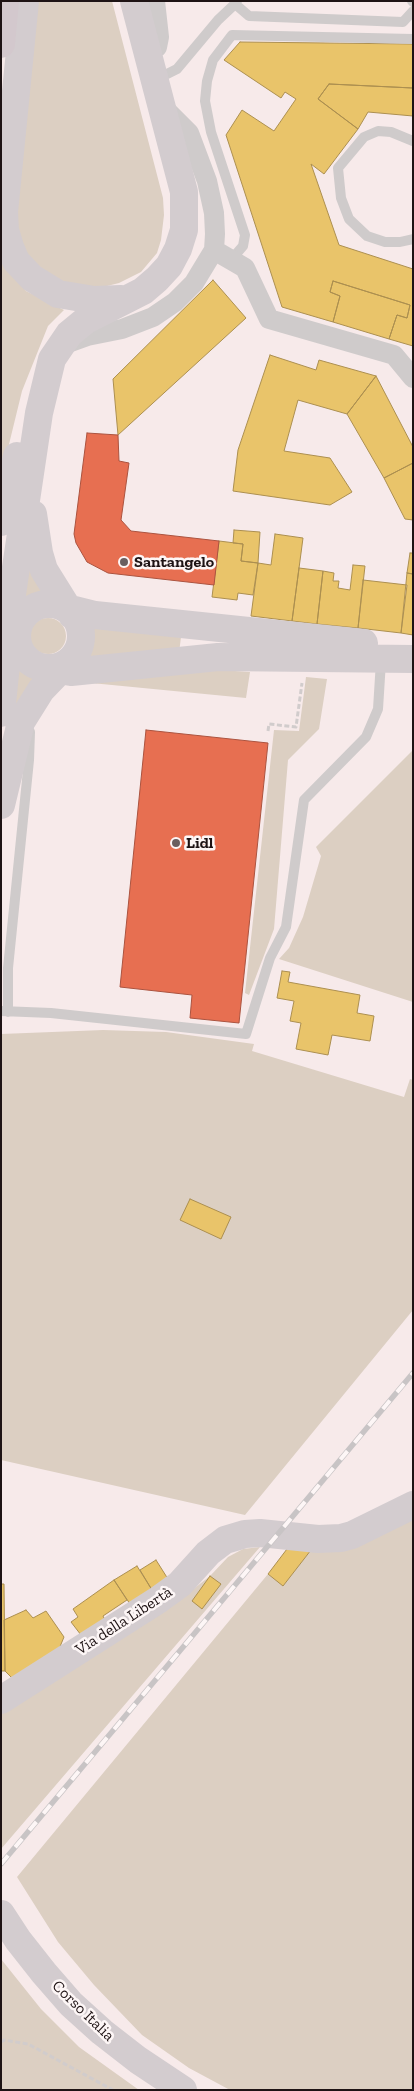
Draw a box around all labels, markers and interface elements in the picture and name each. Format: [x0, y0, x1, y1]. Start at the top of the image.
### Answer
place label: Santangelo [134, 552, 214, 572]
marker: Santangelo [118, 556, 130, 568]
place label: Lidl [186, 833, 213, 853]
marker: Lidl [170, 837, 182, 849]
street label: Via della Libertà [72, 1583, 176, 1659]
street label: Corso Italia [48, 1977, 118, 2045]

